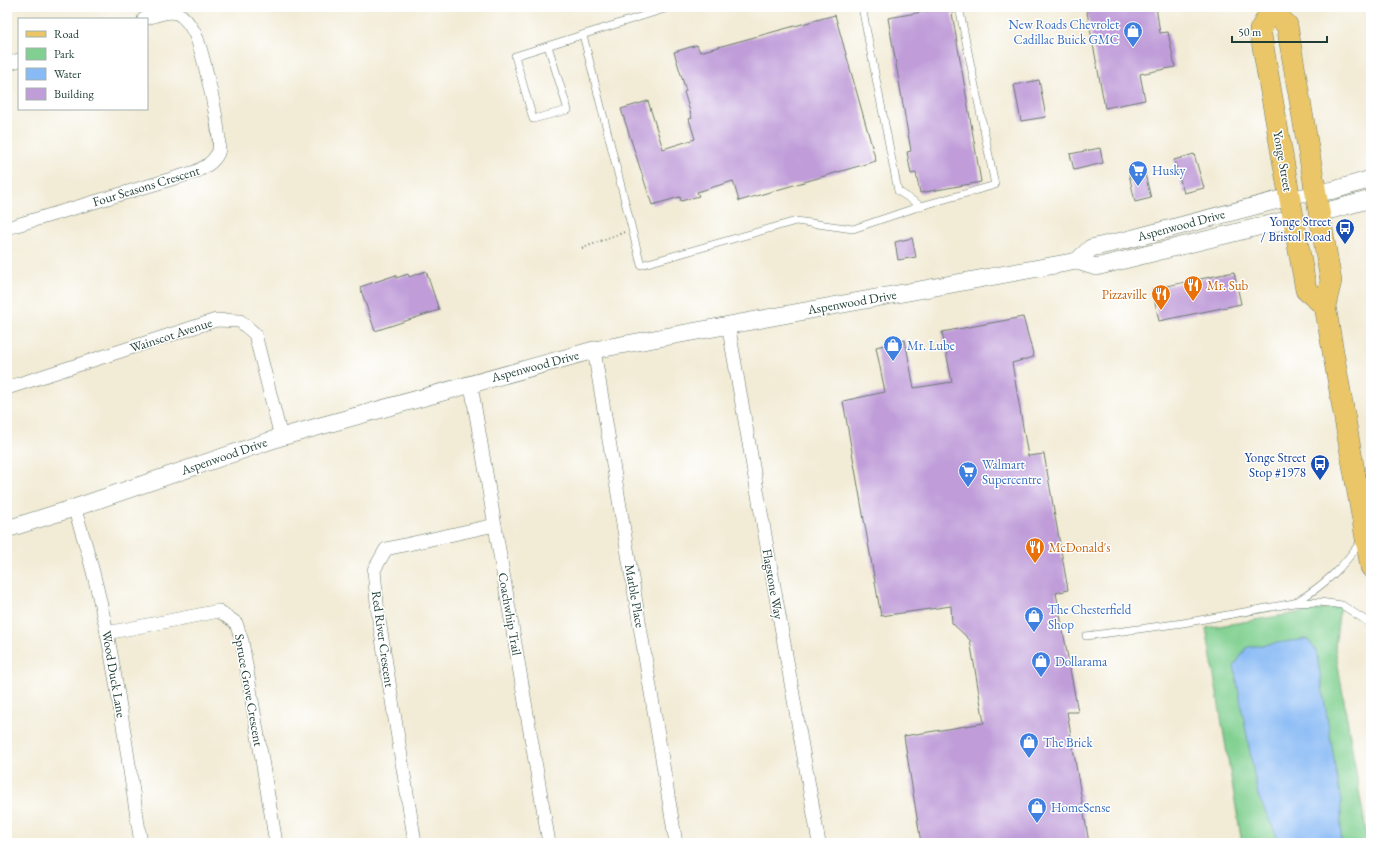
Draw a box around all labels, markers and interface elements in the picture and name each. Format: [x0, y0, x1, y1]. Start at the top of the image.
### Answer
place label: New Roads Chevrolet Cadillac Buick GMC [1009, 16, 1119, 48]
legend [18, 18, 148, 110]
scale bar [1232, 18, 1327, 44]
shop icon: New Roads Chevrolet Cadillac Buick GMC [1122, 20, 1144, 48]
text: 50 m [1238, 24, 1262, 40]
text: Road [54, 26, 80, 42]
text: Park [54, 46, 75, 62]
text: Water [54, 66, 81, 82]
text: Building [54, 86, 95, 102]
street label: Yonge Street [1269, 129, 1297, 193]
supermarket icon: Husky [1127, 159, 1149, 187]
street label: Four Seasons Crescent [90, 162, 202, 210]
place label: Husky [1152, 162, 1186, 179]
street label: Aspenwood Drive [1134, 205, 1227, 245]
place label: Yonge Street / Bristol Road [1261, 213, 1331, 245]
bus stop icon: Yonge Street / Bristol Road [1334, 217, 1356, 245]
restaurant icon: Mr. Sub [1182, 274, 1204, 302]
place label: Mr. Sub [1207, 277, 1249, 294]
restaurant icon: Pizzaville [1150, 283, 1172, 311]
street label: Aspenwood Drive [805, 286, 898, 318]
place label: Pizzaville [1102, 286, 1147, 303]
street label: Wainscot Avenue [128, 314, 214, 356]
shop icon: Mr. Lube [882, 334, 904, 362]
place label: Mr. Lube [907, 337, 955, 354]
street label: Aspenwood Drive [488, 346, 581, 386]
street label: Aspenwood Drive [178, 433, 269, 479]
place label: Yonge Street Stop #1978 [1245, 449, 1306, 481]
bus stop icon: Yonge Street Stop #1978 [1309, 453, 1331, 481]
place label: Walmart Supercentre [982, 456, 1042, 488]
supermarket icon: Walmart Supercentre [957, 460, 979, 488]
restaurant icon: McDonald's [1024, 536, 1046, 564]
place label: McDonald's [1049, 539, 1111, 556]
street label: Flagstone Way [758, 547, 788, 621]
street label: Marble Place [621, 563, 649, 629]
street label: Coachwhip Trail [494, 571, 526, 657]
street label: Red River Crescent [368, 590, 398, 688]
place label: The Chesterfield Shop [1048, 601, 1132, 633]
shop icon: The Chesterfield Shop [1023, 605, 1045, 633]
street label: Wood Duck Lane [98, 629, 130, 719]
street label: Spruce Grove Crescent [231, 633, 267, 747]
shop icon: Dollarama [1030, 650, 1052, 678]
place label: Dollarama [1055, 653, 1108, 670]
shop icon: The Brick [1018, 731, 1040, 759]
place label: The Brick [1043, 734, 1094, 751]
shop icon: HomeSense [1026, 796, 1048, 824]
place label: HomeSense [1051, 799, 1110, 816]

